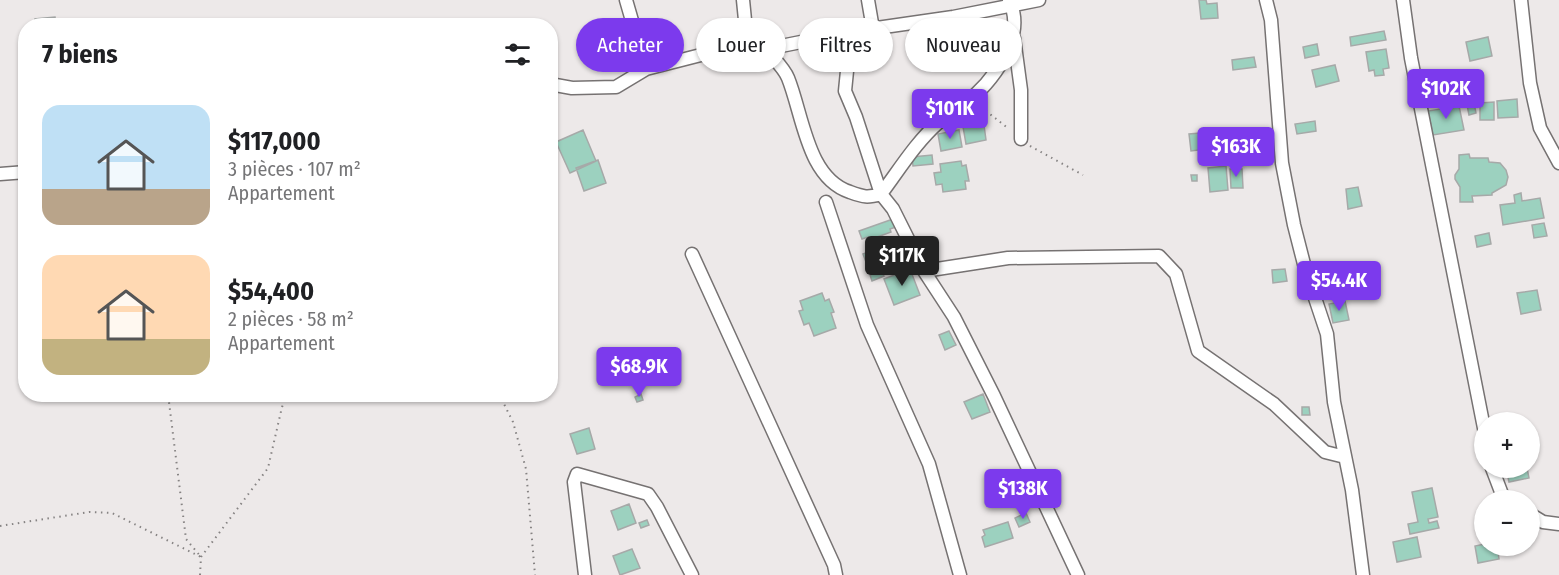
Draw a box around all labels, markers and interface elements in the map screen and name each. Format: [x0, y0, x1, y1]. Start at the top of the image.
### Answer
chip: Acheter [576, 18, 684, 72]
chip: Louer [696, 18, 786, 72]
chip: Filtres [798, 18, 893, 72]
chip: Nouveau [905, 18, 1022, 72]
icon: filters [501, 38, 534, 71]
text: 7 biens [42, 39, 118, 70]
pin: $102K [1404, 69, 1488, 120]
text: $102K [1421, 76, 1471, 100]
pin: $101K [908, 89, 992, 140]
text: $101K [926, 96, 974, 120]
text: $117,000 [228, 126, 321, 157]
pin: $163K [1194, 127, 1278, 178]
icon: home [90, 129, 162, 201]
text: $163K [1211, 134, 1261, 158]
text: 3 pièces · 107 m² [228, 157, 361, 181]
text: Appartement [228, 181, 335, 205]
pin: $117K [860, 236, 944, 287]
text: $117K [879, 243, 925, 267]
pin: $54.4K [1290, 261, 1388, 312]
text: $54.4K [1311, 268, 1367, 292]
text: $54,400 [228, 276, 314, 307]
icon: home [90, 279, 162, 351]
text: 2 pièces · 58 m² [228, 307, 354, 331]
text: Appartement [228, 331, 335, 355]
pin: $68.9K [590, 347, 688, 398]
text: $68.9K [610, 354, 668, 378]
map controls [1474, 412, 1540, 556]
button: + [1474, 412, 1540, 478]
pin: $138K [981, 469, 1065, 520]
text: $138K [998, 476, 1048, 500]
button: − [1474, 490, 1540, 556]

